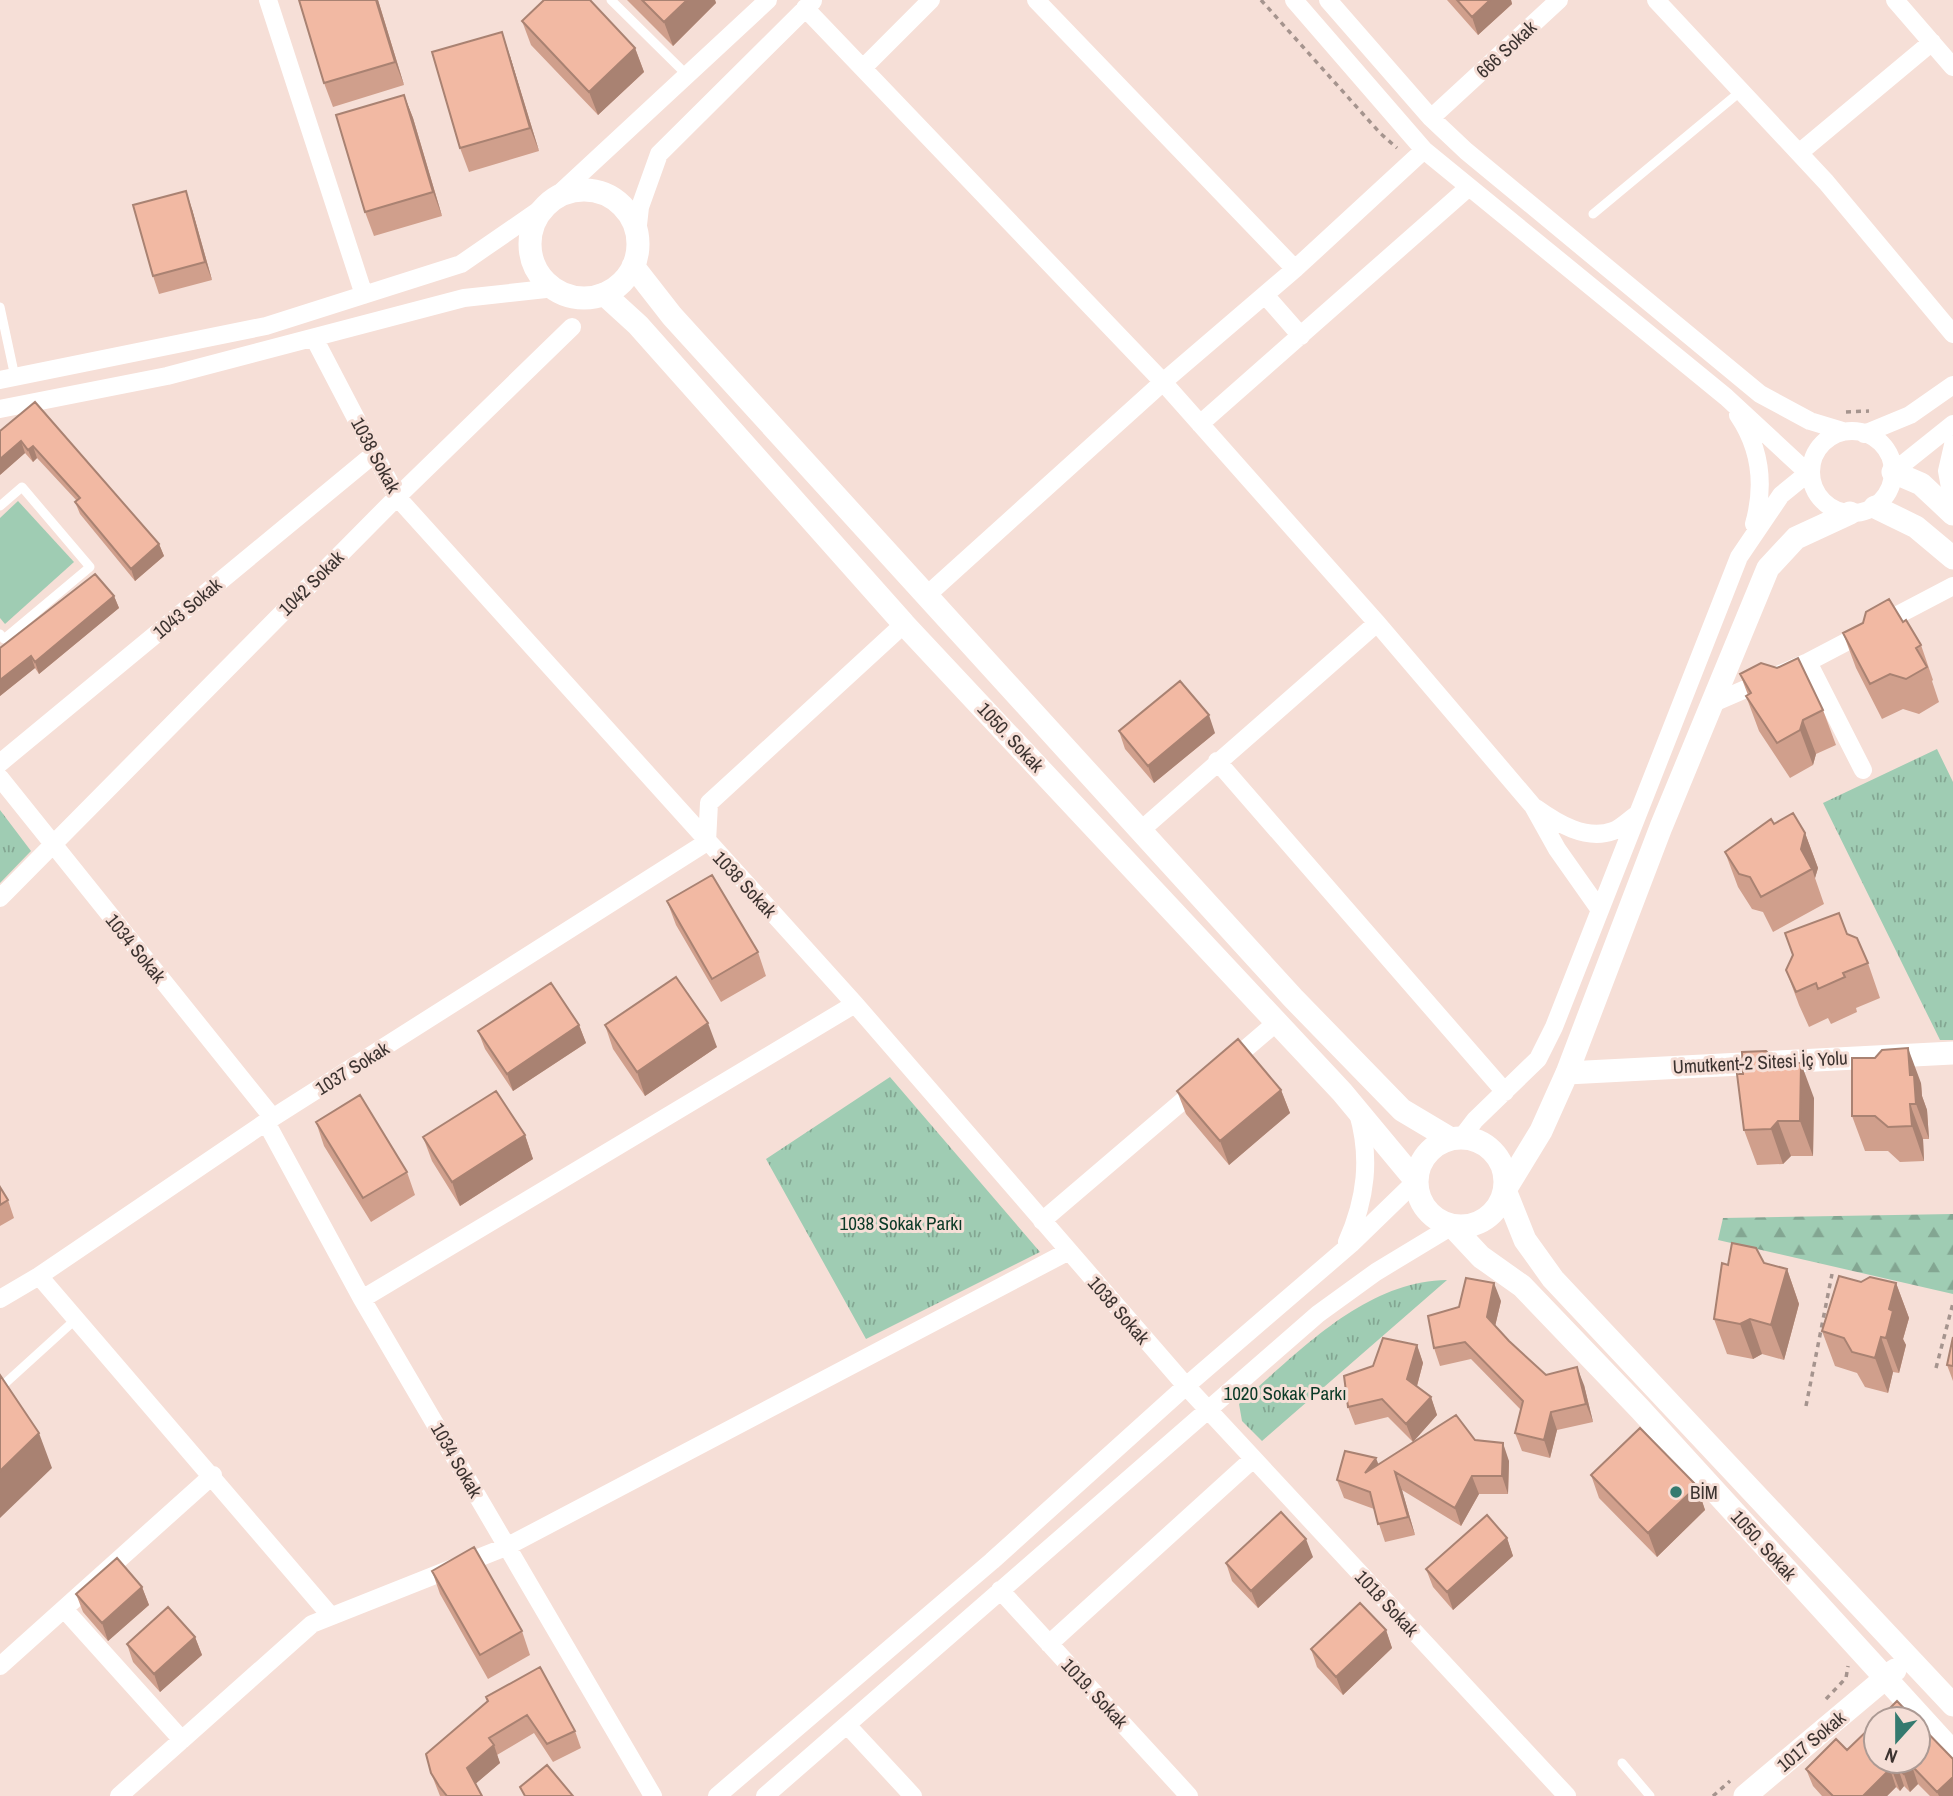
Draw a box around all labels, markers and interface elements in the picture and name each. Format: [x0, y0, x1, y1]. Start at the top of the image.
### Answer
street label: 666 Sokak [1470, 14, 1542, 84]
street label: 1038 Sokak [345, 413, 407, 498]
street label: 1042 Sokak [273, 545, 349, 621]
street label: 1043 Sokak [147, 571, 227, 644]
street label: 1050. Sokak [972, 696, 1050, 778]
street label: 1038 Sokak [707, 845, 783, 923]
street label: 1034 Sokak [100, 908, 172, 988]
street label: 1037 Sokak [310, 1035, 394, 1101]
street label: Umutkent-2 Sitesi İç Yolu [1672, 1044, 1848, 1080]
park label: 1038 Sokak Parkı [840, 1210, 963, 1236]
street label: 1038 Sokak [1082, 1270, 1156, 1350]
park label: 1020 Sokak Parkı [1224, 1380, 1347, 1406]
street label: 1034 Sokak [425, 1418, 489, 1502]
place label: BİM [1690, 1479, 1718, 1505]
marker: BİM [1668, 1484, 1684, 1500]
street label: 1050. Sokak [1725, 1504, 1803, 1586]
street label: 1018 Sokak [1349, 1564, 1425, 1642]
street label: 1019. Sokak [1056, 1652, 1134, 1734]
street label: 1017 Sokak [1771, 1704, 1851, 1777]
north arrow [1862, 1705, 1932, 1775]
text: N [1881, 1742, 1901, 1770]

